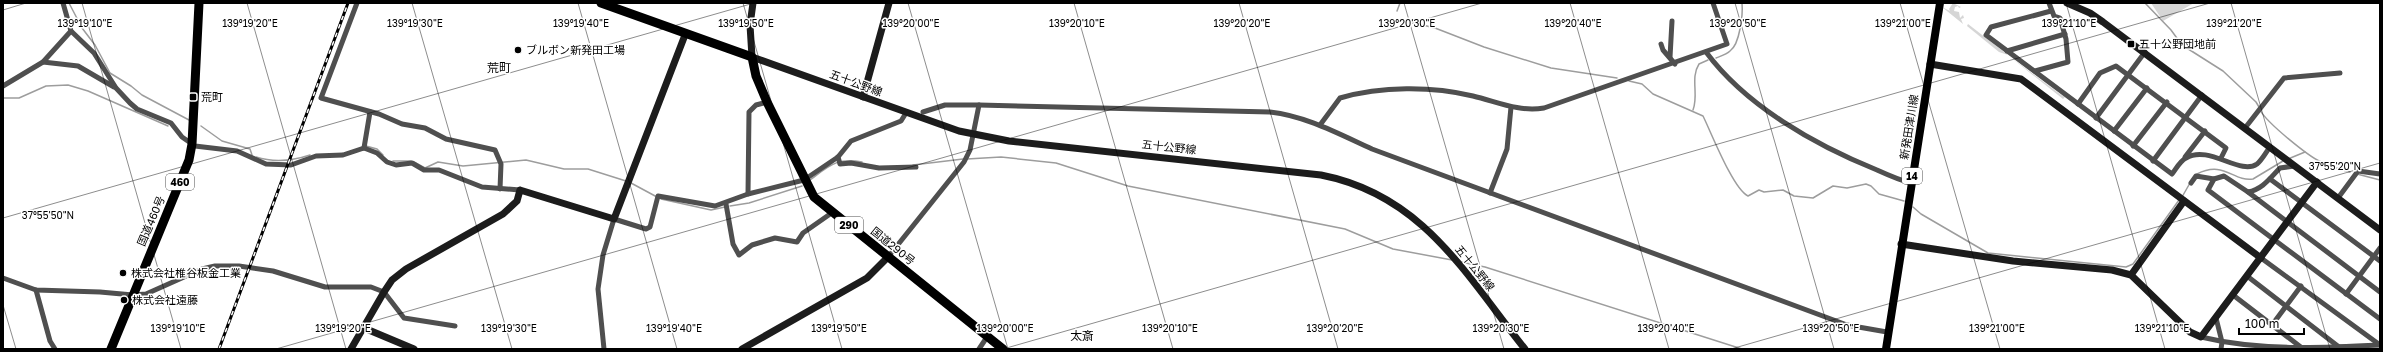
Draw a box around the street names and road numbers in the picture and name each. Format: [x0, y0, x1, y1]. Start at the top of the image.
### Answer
street label: 五十公野線 [828, 67, 884, 98]
street label: 新発田津川線 [1897, 93, 1920, 161]
street label: 五十公野線 [1141, 137, 1197, 156]
road number: 14 [1902, 168, 1922, 184]
road number: 460 [166, 174, 194, 190]
street label: 国道460号 [134, 194, 167, 248]
road number: 290 [835, 217, 863, 233]
street label: 国道290号 [869, 224, 918, 267]
street label: 五十公野線 [1453, 242, 1498, 293]

